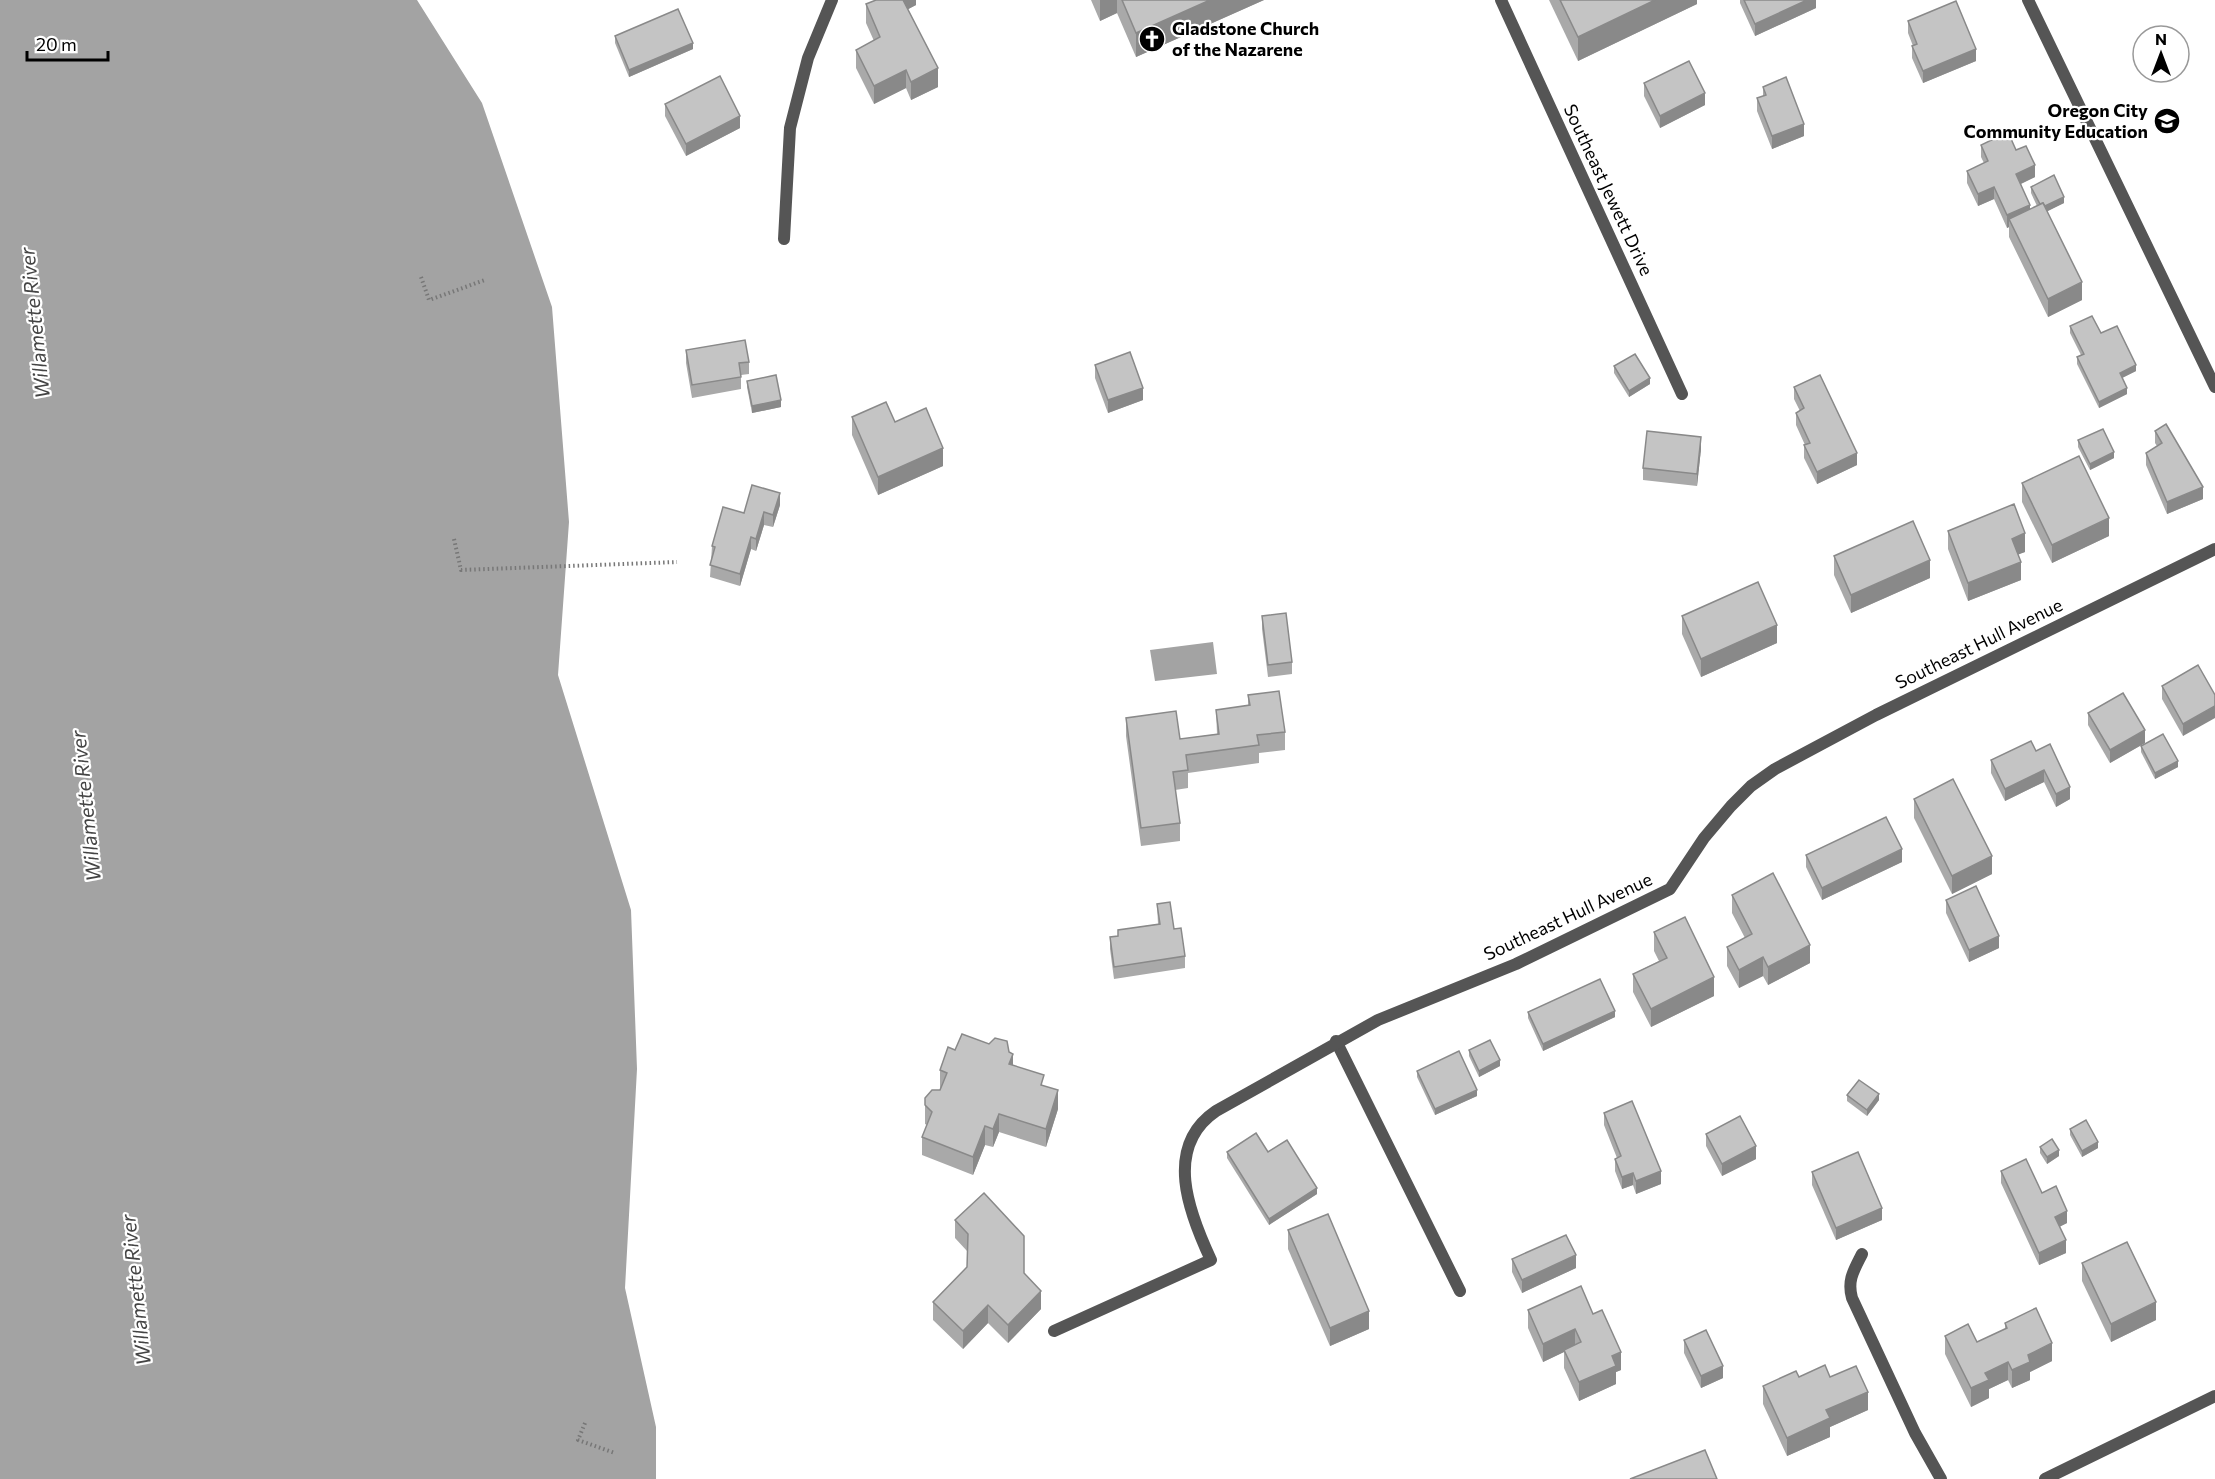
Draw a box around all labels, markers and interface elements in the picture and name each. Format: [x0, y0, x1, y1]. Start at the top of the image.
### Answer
place label: Gladstone Church of the Nazarene [1172, 17, 1319, 60]
scale bar [27, 24, 108, 62]
church icon: Gladstone Church of the Nazarene [1137, 24, 1167, 54]
north arrow [2131, 24, 2191, 84]
text: N [2155, 29, 2167, 48]
text: 20 m [36, 33, 77, 55]
place label: Oregon City Community Education [1963, 99, 2148, 142]
street label: Southeast Jewett Drive [1560, 100, 1658, 279]
school or university icon: Oregon City Community Education [2152, 106, 2182, 136]
water label: Willamette River [14, 245, 54, 400]
street label: Southeast Hull Avenue [1891, 593, 2066, 693]
water label: Willamette River [65, 728, 105, 883]
street label: Southeast Hull Avenue [1480, 867, 1655, 965]
water label: Willamette River [115, 1212, 155, 1367]

